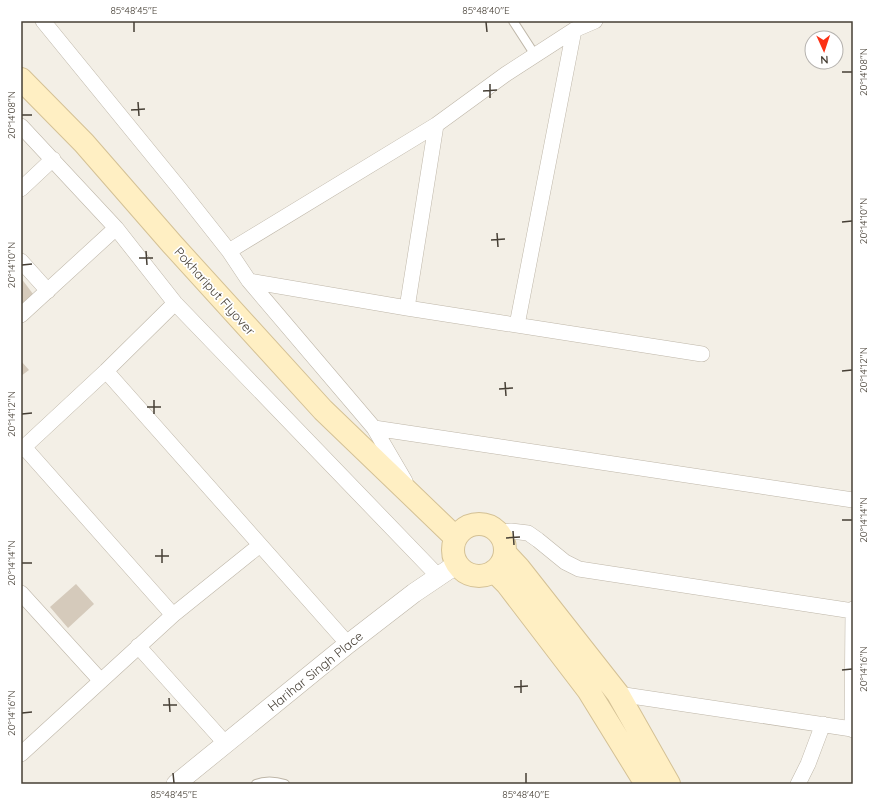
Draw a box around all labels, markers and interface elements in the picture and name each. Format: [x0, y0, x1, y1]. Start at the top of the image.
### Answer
text: 85°48'45"E [110, 4, 158, 17]
text: 85°48'40"E [462, 4, 510, 17]
north arrow [804, 30, 844, 70]
text: 20°14'08"N [857, 48, 870, 96]
text: N [820, 53, 829, 67]
text: 20°14'08"N [5, 91, 18, 139]
text: 20°14'10"N [857, 198, 870, 244]
text: 20°14'10"N [5, 242, 18, 288]
street label: Pokhariput Flyover [171, 244, 259, 338]
text: 20°14'12"N [857, 347, 870, 393]
text: 20°14'12"N [5, 391, 18, 437]
text: 20°14'14"N [857, 497, 870, 543]
text: 20°14'14"N [5, 540, 18, 586]
street label: Harihar Singh Place [264, 628, 366, 714]
text: 20°14'16"N [857, 646, 870, 692]
text: 20°14'16"N [5, 690, 18, 736]
text: 85°48'45"E [150, 788, 198, 801]
text: 85°48'40"E [502, 788, 550, 801]

